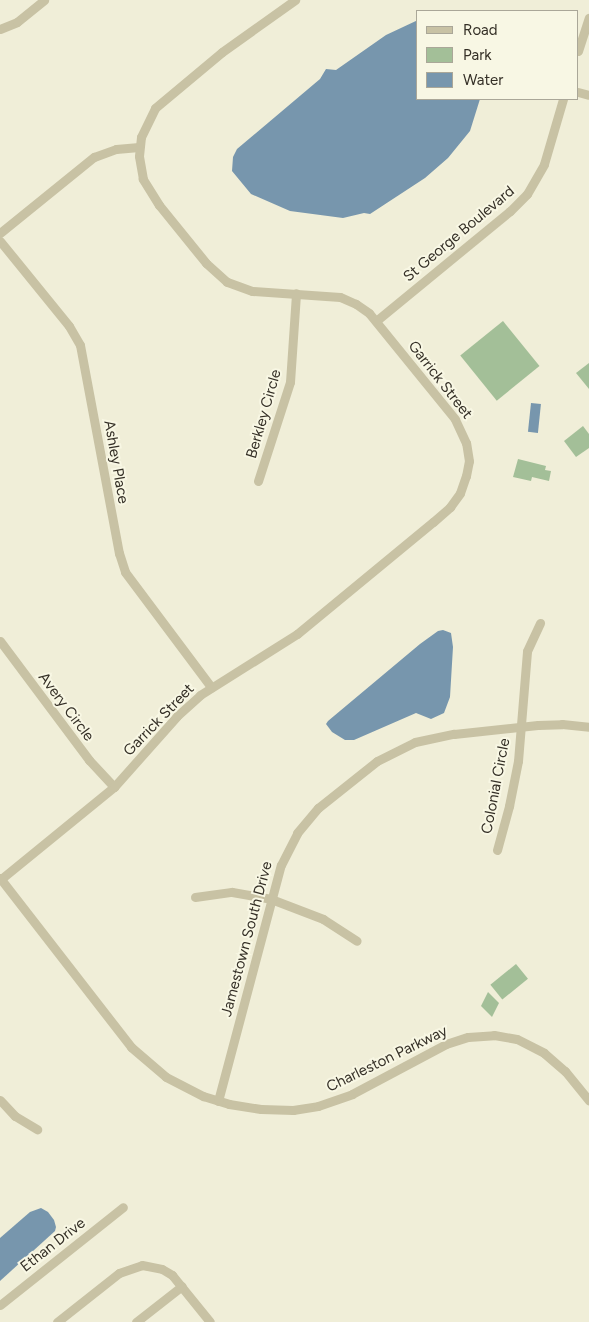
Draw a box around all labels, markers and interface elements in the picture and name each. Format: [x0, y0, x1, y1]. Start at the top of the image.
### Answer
legend [416, 10, 579, 100]
text: Road [463, 21, 498, 39]
text: Park [463, 46, 492, 64]
text: Water [463, 71, 503, 89]
street label: St George Boulevard [400, 182, 518, 286]
street label: Garrick Street [404, 338, 476, 422]
street label: Berkley Circle [243, 368, 285, 460]
street label: Ashley Place [100, 419, 132, 505]
street label: Avery Circle [34, 669, 98, 745]
street label: Garrick Street [120, 680, 198, 760]
street label: Colonial Circle [478, 737, 514, 835]
street label: Jamestown South Drive [218, 859, 276, 1019]
street label: Charleston Parkway [324, 1022, 450, 1096]
street label: Ethan Drive [17, 1214, 89, 1276]

